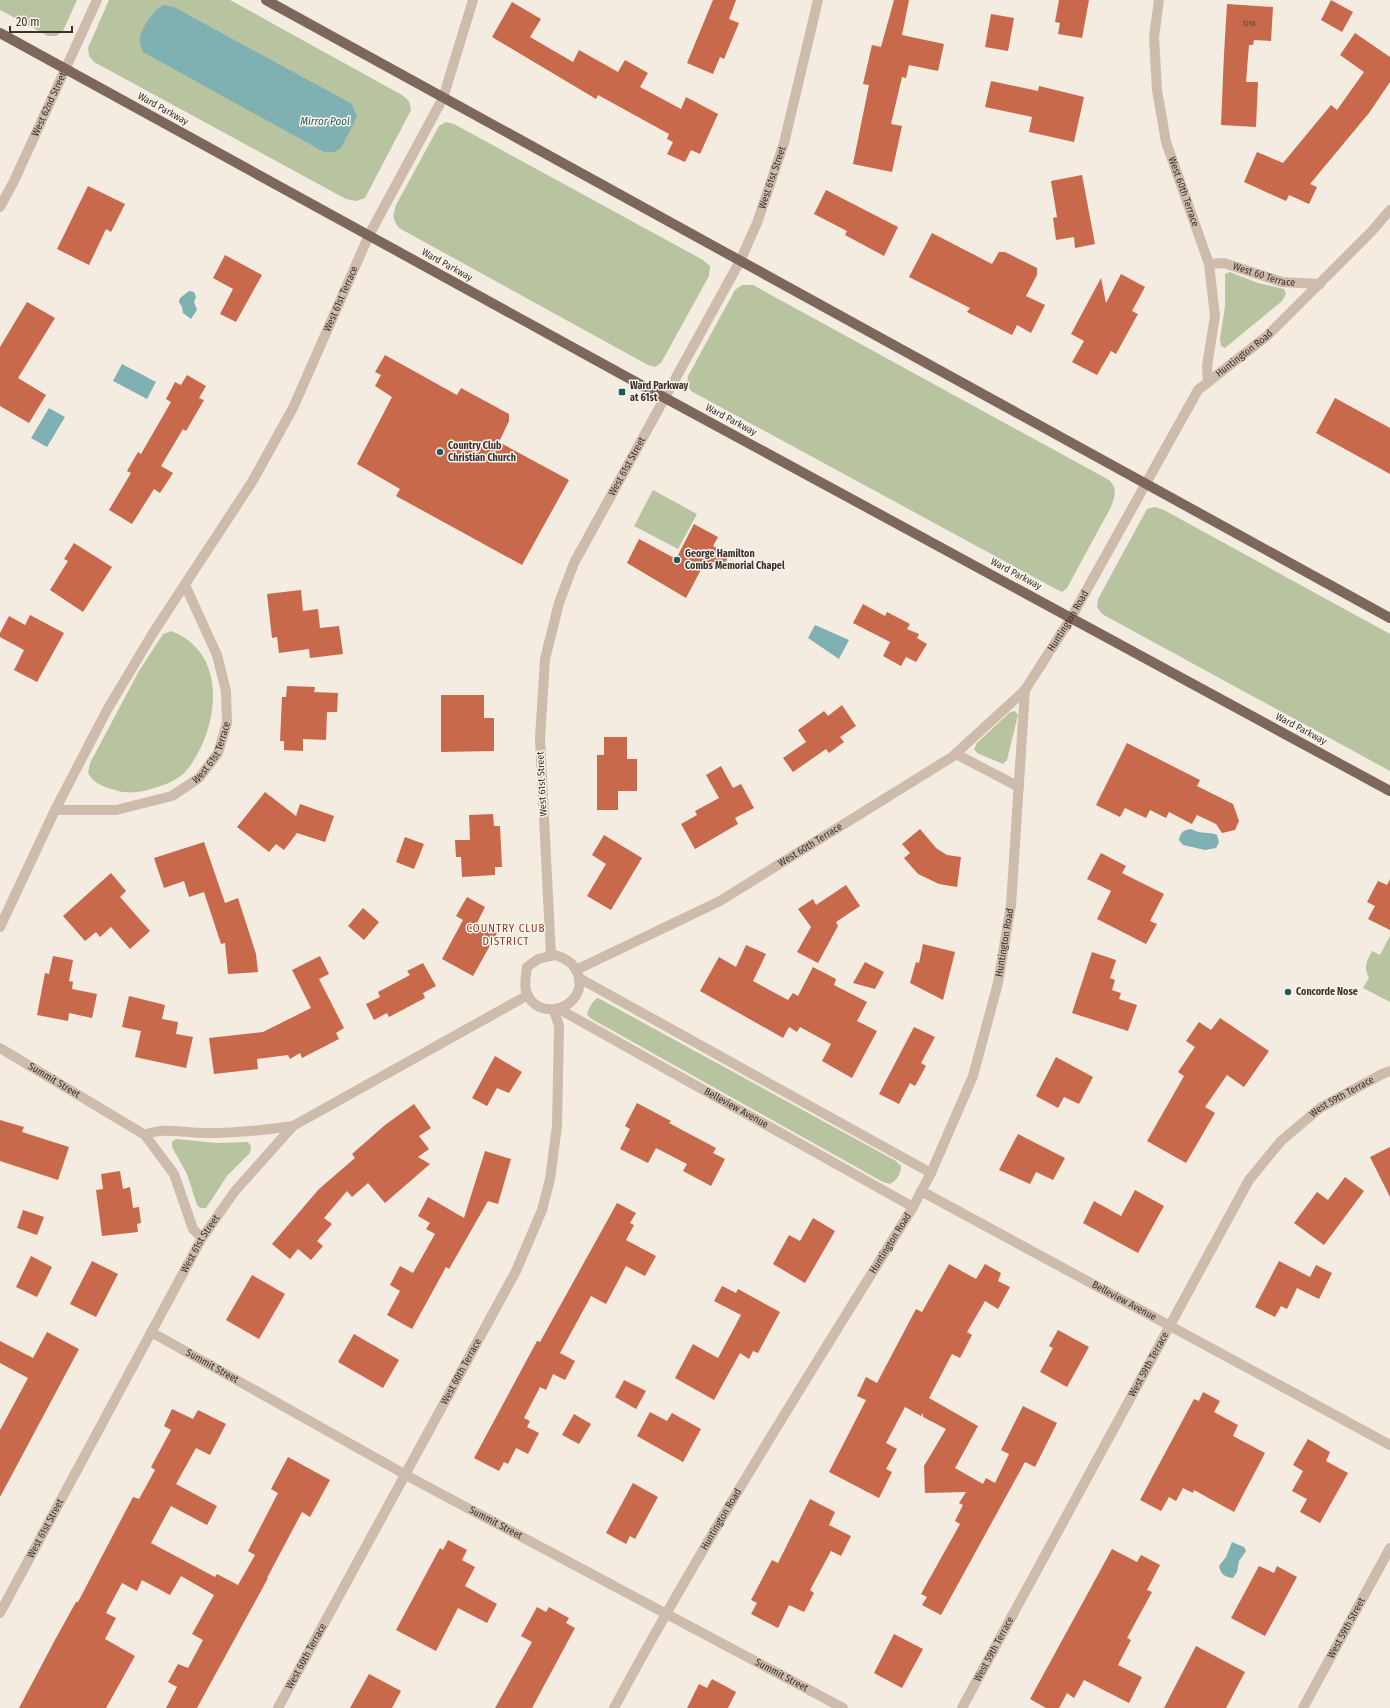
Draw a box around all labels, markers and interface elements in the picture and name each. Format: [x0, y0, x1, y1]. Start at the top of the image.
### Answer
scale bar [10, 8, 72, 34]
text: 20 m [16, 15, 40, 29]
house number: 1216 [1242, 19, 1256, 28]
street label: West 62nd Street [29, 70, 69, 138]
street label: Ward Parkway [135, 90, 191, 128]
water label: Mirror Pool [300, 115, 350, 128]
street label: West 61st Street [756, 144, 789, 210]
street label: West 60th Terrace [1166, 155, 1201, 228]
street label: Ward Parkway [419, 246, 475, 284]
street label: West 60 Terrace [1231, 260, 1296, 289]
street label: West 61st Terrace [321, 264, 361, 334]
street label: Huntington Road [1214, 328, 1275, 380]
place label: Ward Parkway at 61st [630, 380, 689, 404]
marker: Ward Parkway at 61st [617, 387, 627, 397]
street label: Ward Parkway [703, 401, 759, 439]
street label: West 61st Street [606, 434, 648, 498]
place label: Country Club Christian Church [448, 440, 516, 464]
marker: Country Club Christian Church [435, 447, 445, 457]
place label: George Hamilton Combs Memorial Chapel [685, 548, 785, 572]
marker: George Hamilton Combs Memorial Chapel [672, 555, 682, 565]
street label: Ward Parkway [988, 555, 1044, 593]
street label: Huntington Road [1045, 588, 1091, 654]
street label: Ward Parkway [1273, 710, 1329, 748]
street label: West 61st Terrace [190, 720, 233, 786]
street label: West 61st Street [534, 750, 550, 817]
street label: West 60th Terrace [776, 821, 845, 869]
street label: Huntington Road [993, 907, 1016, 978]
district label: COUNTRY CLUB DISTRICT [467, 922, 546, 948]
place label: Concorde Nose [1296, 986, 1358, 998]
marker: Concorde Nose [1283, 987, 1293, 997]
street label: Summit Street [26, 1060, 83, 1101]
street label: West 59th Terrace [1307, 1074, 1376, 1120]
street label: Belleview Avenue [702, 1085, 770, 1131]
street label: Huntington Road [867, 1211, 914, 1276]
street label: West 61st Street [178, 1212, 223, 1275]
street label: Belleview Avenue [1090, 1279, 1158, 1323]
street label: West 59th Terrace [1126, 1330, 1171, 1399]
street label: West 60th Terrace [438, 1337, 484, 1407]
street label: Summit Street [184, 1347, 241, 1386]
street label: Huntington Road [698, 1487, 744, 1552]
street label: West 61st Street [25, 1496, 67, 1560]
street label: Summit Street [467, 1504, 525, 1542]
street label: West 59th Street [1325, 1595, 1368, 1660]
street label: West 59th Terrace [971, 1615, 1017, 1684]
street label: West 60th Terrace [283, 1621, 329, 1691]
street label: Summit Street [753, 1656, 811, 1695]

